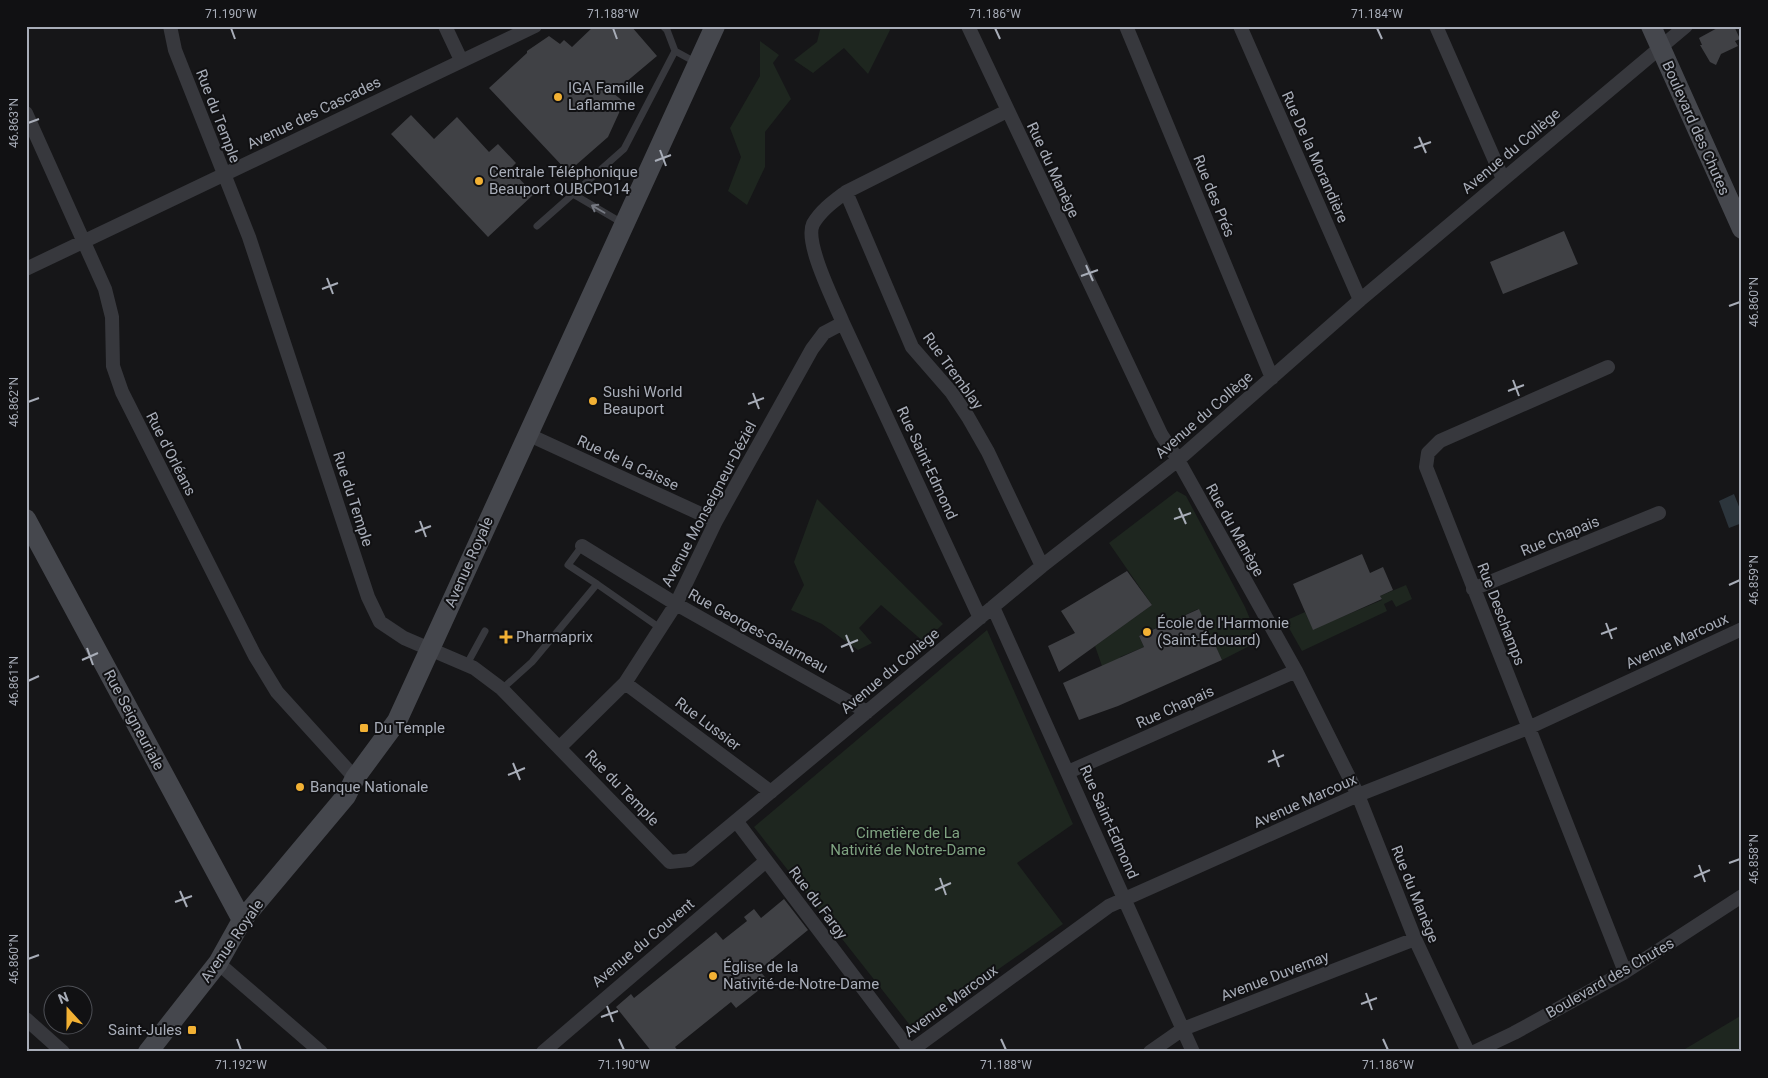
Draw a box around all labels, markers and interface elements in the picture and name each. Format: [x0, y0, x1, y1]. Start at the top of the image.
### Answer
text: 71.190°W [205, 7, 257, 21]
text: 71.188°W [587, 7, 639, 21]
text: 71.186°W [969, 7, 1021, 21]
text: 71.184°W [1351, 7, 1403, 21]
street label: Boulevard des Chutes [1658, 58, 1734, 198]
street label: Rue du Temple [192, 67, 244, 165]
street label: Avenue des Cascades [244, 73, 384, 153]
place label: IGA Famille Laflamme [568, 79, 644, 114]
street label: Rue De la Morandière [1278, 88, 1352, 226]
marker: IGA Famille Laflamme [552, 91, 564, 103]
text: 46.863°N [7, 98, 21, 148]
street label: Avenue du Collège [1458, 104, 1564, 197]
street label: Rue du Manège [1023, 119, 1083, 221]
street label: Rue des Prés [1189, 152, 1239, 240]
place label: Centrale Téléphonique Beauport QUBCPQ14 [489, 163, 638, 198]
marker: Centrale Téléphonique Beauport QUBCPQ14 [473, 175, 485, 187]
one-way arrow [591, 204, 606, 214]
text: 46.860°N [1747, 277, 1761, 327]
street label: Rue Tremblay [919, 329, 987, 413]
street label: Avenue du Collège [1152, 368, 1256, 462]
text: 46.862°N [7, 377, 21, 427]
place label: Sushi World Beauport [603, 383, 682, 418]
marker: Sushi World Beauport [587, 395, 599, 407]
street label: Rue Saint-Edmond [893, 404, 961, 522]
street label: Rue d'Orléans [142, 409, 200, 499]
street label: Avenue Monseigneur-Déziel [658, 418, 760, 590]
street label: Rue de la Caisse [574, 432, 682, 494]
street label: Rue du Temple [329, 449, 377, 549]
street label: Rue du Manège [1202, 480, 1268, 580]
street label: Rue Chapais [1518, 512, 1602, 560]
street label: Avenue Royale [441, 514, 497, 610]
text: 46.859°N [1747, 555, 1761, 605]
street label: Rue Deschamps [1473, 560, 1529, 668]
street label: Rue Georges-Galarneau [685, 585, 831, 677]
street label: Avenue Marcoux [1623, 609, 1732, 673]
place label: École de l'Harmonie (Saint-Édouard) [1157, 614, 1289, 649]
street label: Avenue du Collège [837, 624, 943, 717]
marker: École de l'Harmonie (Saint-Édouard) [1141, 626, 1153, 638]
place label: Pharmaprix [516, 628, 593, 646]
marker: Pharmaprix [500, 631, 512, 643]
text: 46.861°N [7, 656, 21, 706]
street label: Rue Seigneuriale [100, 667, 168, 773]
street label: Rue Chapais [1133, 682, 1217, 732]
street label: Rue Lussier [672, 694, 744, 754]
place label: Du Temple [374, 719, 445, 737]
marker: Du Temple [358, 722, 370, 734]
street label: Rue du Temple [581, 746, 663, 830]
street label: Rue Saint-Edmond [1076, 762, 1142, 882]
street label: Avenue Marcoux [1251, 770, 1360, 832]
place label: Banque Nationale [310, 778, 428, 796]
marker: Banque Nationale [294, 781, 306, 793]
park label: Cimetière de La Nativité de Notre-Dame [830, 824, 986, 859]
text: 46.858°N [1747, 834, 1761, 884]
street label: Rue du Manège [1387, 843, 1443, 945]
street label: Rue du Fargy [785, 863, 851, 943]
street label: Avenue du Couvent [588, 895, 698, 991]
street label: Avenue Royale [197, 896, 267, 986]
text: 46.860°N [7, 934, 21, 984]
street label: Boulevard des Chutes [1543, 934, 1677, 1022]
street label: Avenue Duvernay [1218, 947, 1332, 1005]
place label: Église de la Nativité-de-Notre-Dame [723, 958, 879, 993]
street label: Avenue Marcoux [901, 961, 1002, 1041]
marker: Église de la Nativité-de-Notre-Dame [707, 970, 719, 982]
north arrow [42, 986, 92, 1036]
text: N [56, 989, 71, 1007]
place label: Saint-Jules [108, 1021, 182, 1039]
marker: Saint-Jules [186, 1024, 198, 1036]
text: 71.192°W [215, 1058, 267, 1072]
text: 71.190°W [598, 1058, 650, 1072]
text: 71.188°W [980, 1058, 1032, 1072]
text: 71.186°W [1362, 1058, 1414, 1072]

